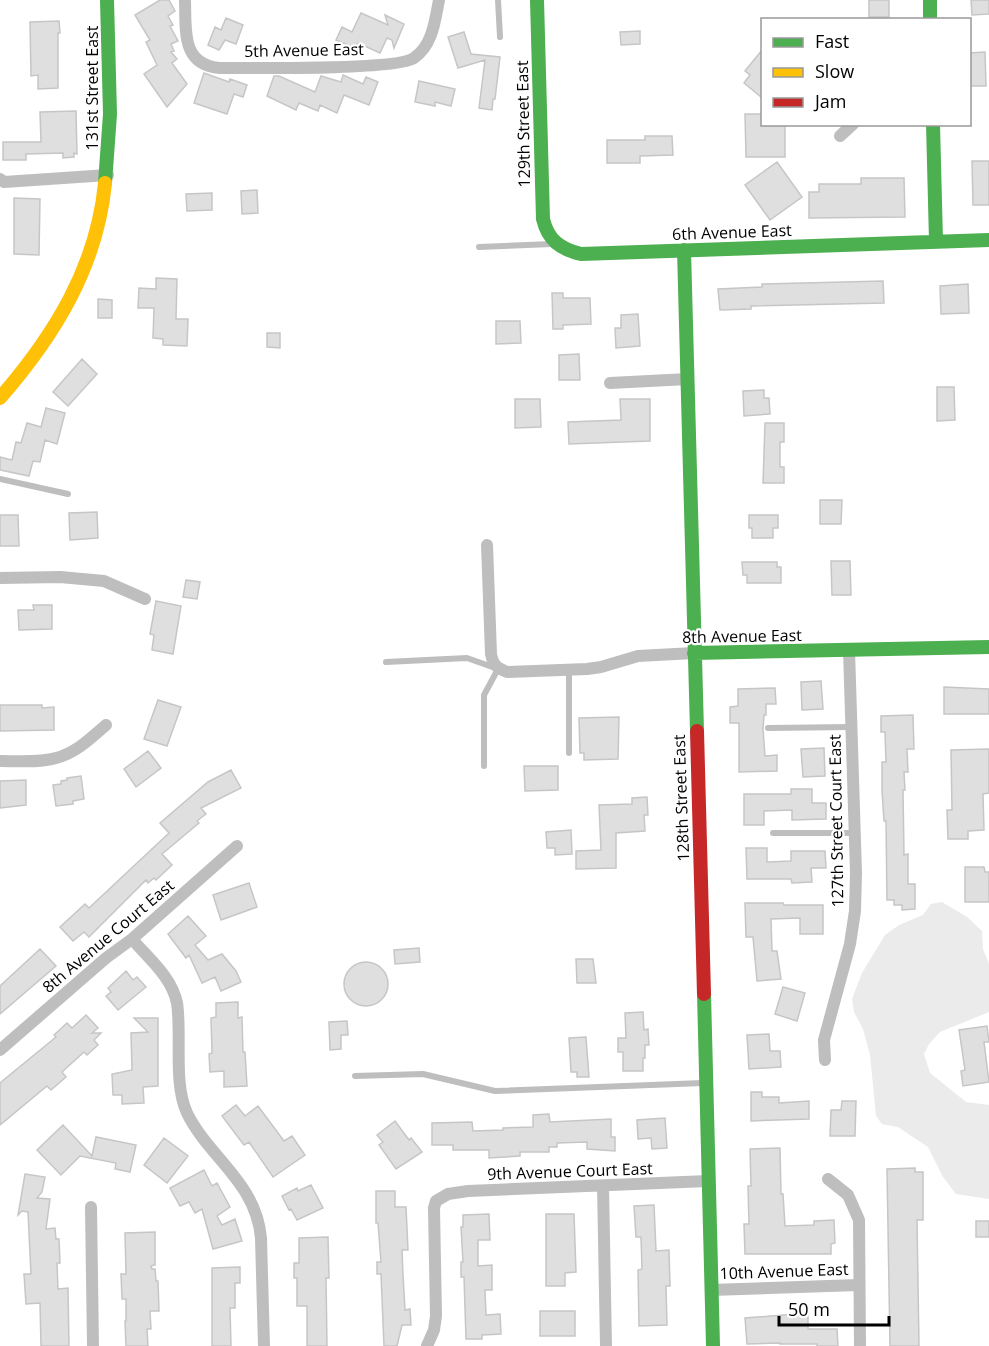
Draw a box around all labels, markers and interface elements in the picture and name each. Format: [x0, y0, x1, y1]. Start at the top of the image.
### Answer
legend [761, 18, 971, 126]
street label: 131st Street East [81, 25, 103, 150]
text: Fast [815, 29, 849, 53]
street label: 5th Avenue East [244, 38, 364, 62]
text: Slow [815, 59, 854, 83]
street label: 129th Street East [511, 60, 535, 188]
text: Jam [813, 89, 847, 113]
street label: 6th Avenue East [672, 219, 793, 245]
street label: 8th Avenue East [682, 624, 802, 648]
street label: 128th Street East [668, 734, 694, 862]
street label: 127th Street Court East [823, 734, 849, 908]
street label: 8th Avenue Court East [37, 874, 179, 998]
street label: 9th Avenue Court East [487, 1157, 653, 1185]
street label: 10th Avenue East [719, 1258, 849, 1284]
scale bar [779, 1289, 888, 1327]
text: 50 m [788, 1297, 830, 1321]

